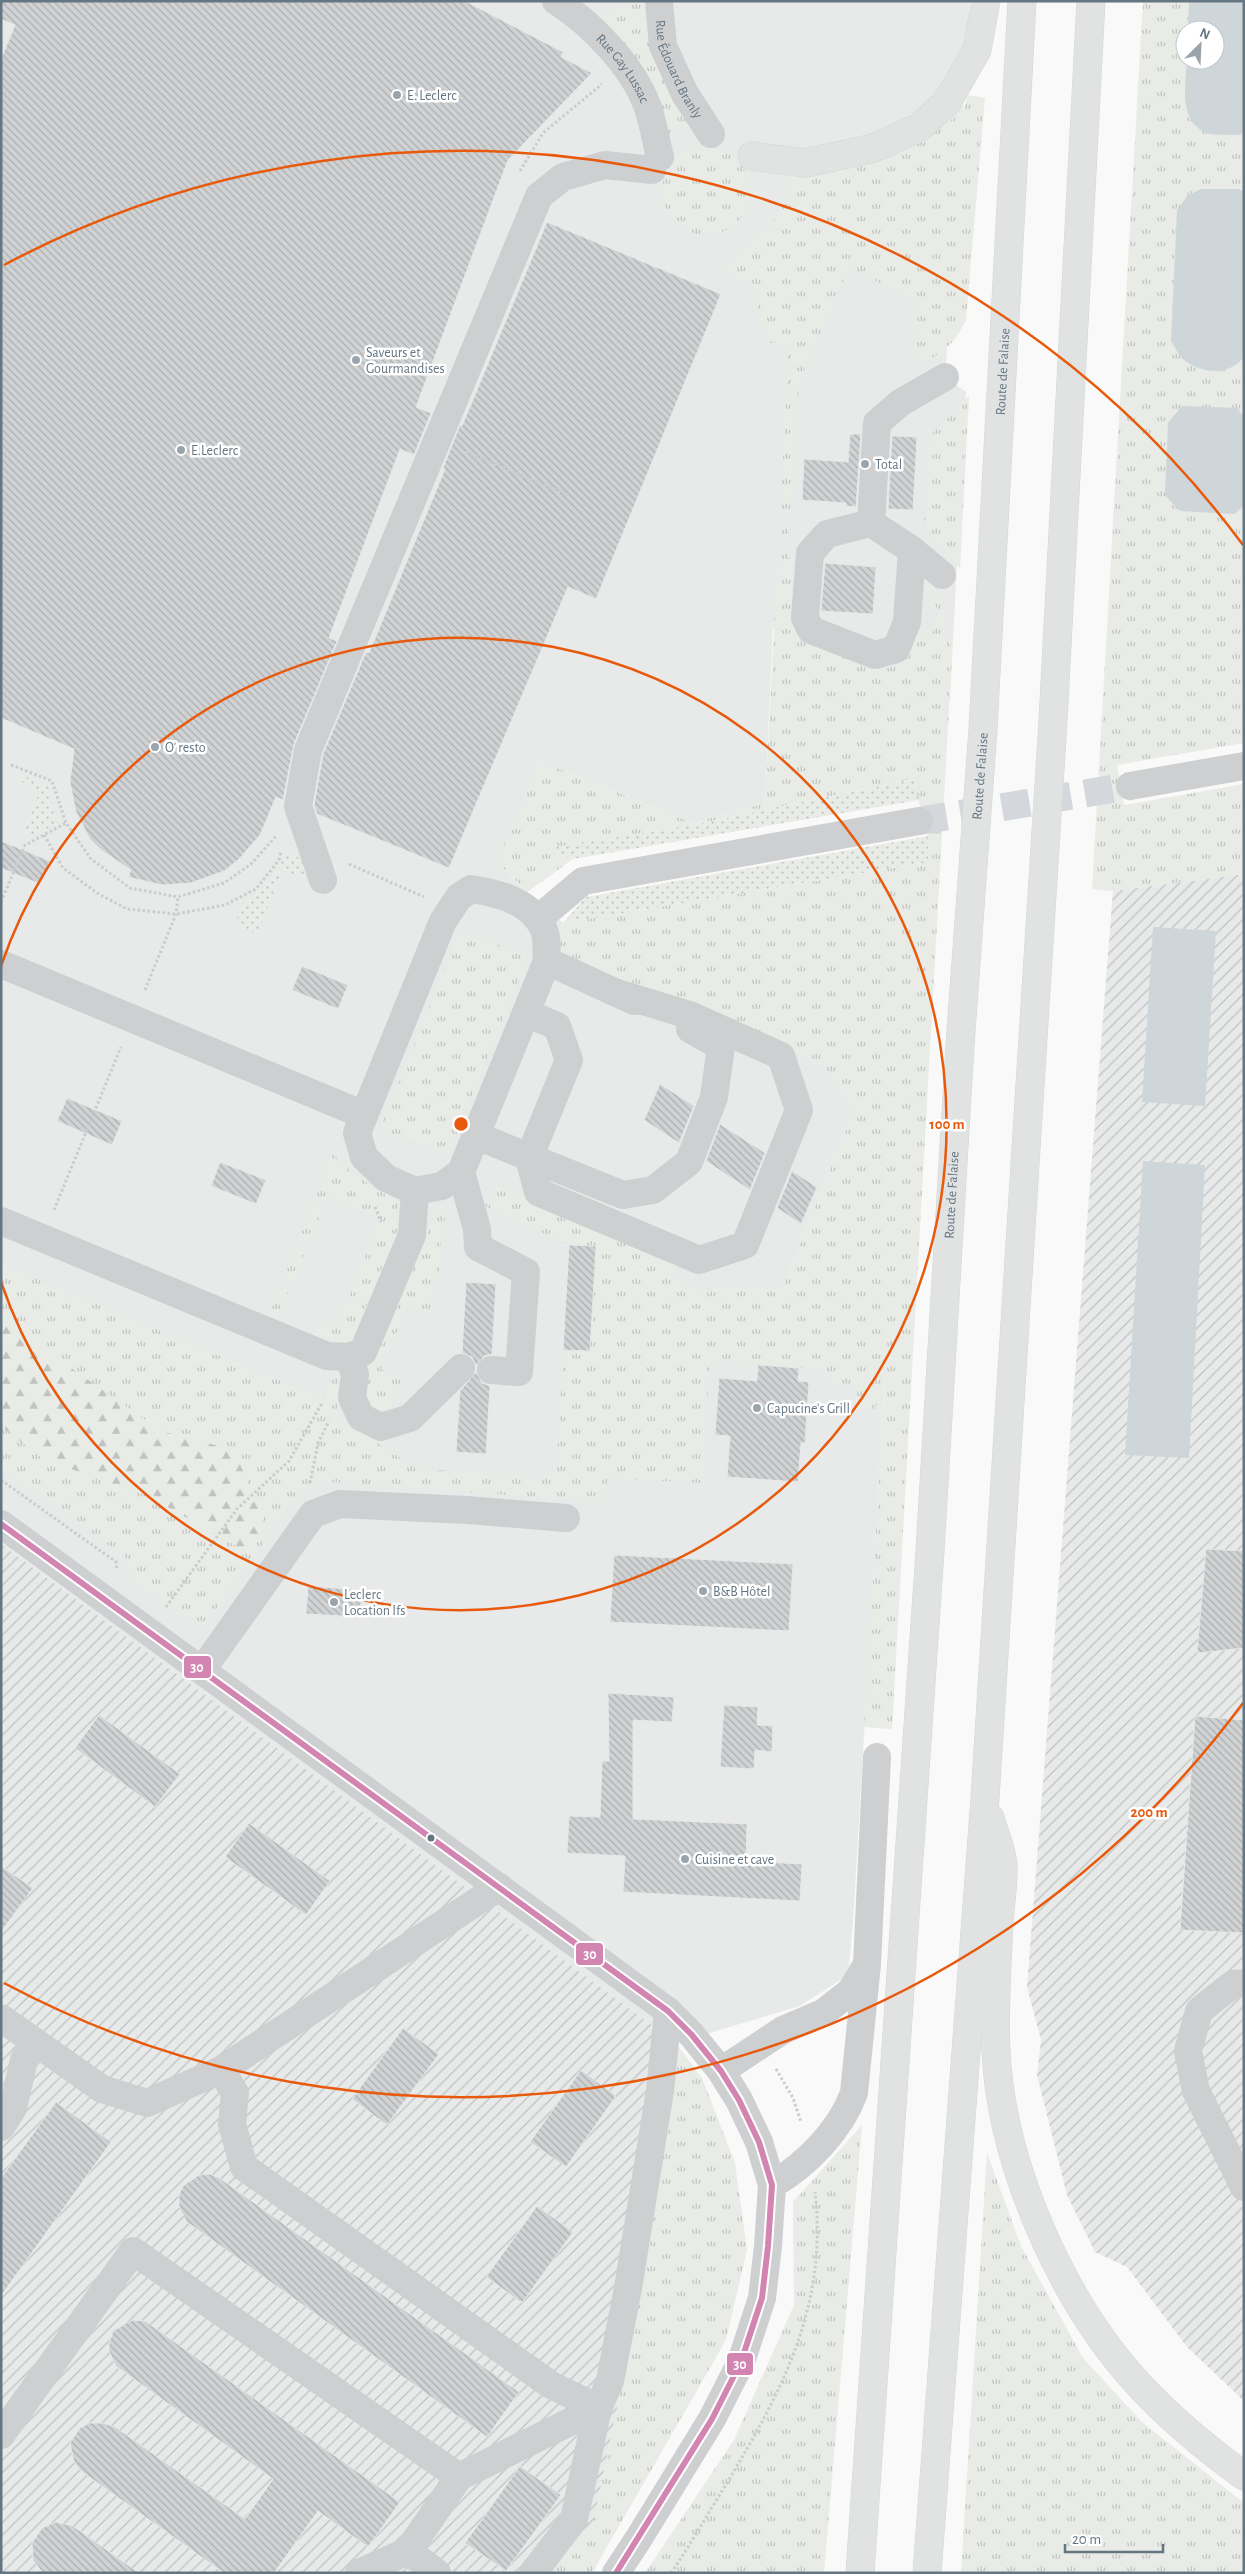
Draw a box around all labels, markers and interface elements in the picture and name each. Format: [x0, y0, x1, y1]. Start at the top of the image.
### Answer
street label: Rue Édouard Branly [653, 19, 705, 121]
north arrow [1175, 20, 1225, 70]
text: N [1198, 26, 1212, 42]
street label: Rue Gay Lussac [593, 32, 652, 106]
marker: E. Leclerc [391, 89, 403, 101]
place label: E. Leclerc [407, 89, 457, 103]
street label: Route de Falaise [994, 328, 1012, 416]
place label: Saveurs et Gourmandises [366, 346, 445, 376]
marker: Saveurs et Gourmandises [350, 354, 362, 366]
marker: E.Leclerc [175, 444, 187, 456]
place label: E.Leclerc [191, 444, 239, 458]
marker: Total [859, 458, 871, 470]
place label: Total [875, 458, 902, 472]
street label: Route de Falaise [970, 732, 991, 820]
marker: O' resto [149, 741, 161, 753]
place label: O' resto [165, 741, 206, 755]
centre of rings [452, 1115, 470, 1133]
text: 100 m [929, 1117, 965, 1132]
street label: Route de Falaise [943, 1151, 962, 1239]
marker: Capucine's Grill [751, 1402, 763, 1414]
place label: Capucine's Grill [767, 1402, 850, 1416]
marker: B&B Hôtel [697, 1585, 709, 1597]
place label: B&B Hôtel [713, 1585, 770, 1599]
place label: Leclerc Location Ifs [344, 1588, 406, 1618]
marker: Leclerc Location Ifs [328, 1596, 340, 1608]
line badge: 30 [183, 1655, 212, 1679]
text: 30 [190, 1661, 204, 1675]
text: 200 m [1130, 1805, 1168, 1820]
unlabelled marker [426, 1833, 436, 1843]
marker: Cuisine et cave [679, 1853, 691, 1865]
place label: Cuisine et cave [695, 1853, 774, 1867]
line badge: 30 [575, 1942, 604, 1966]
text: 30 [583, 1948, 597, 1962]
line badge: 30 [726, 2352, 754, 2376]
text: 30 [733, 2358, 747, 2372]
scale bar [1065, 2522, 1162, 2554]
text: 20 m [1072, 2532, 1101, 2547]

